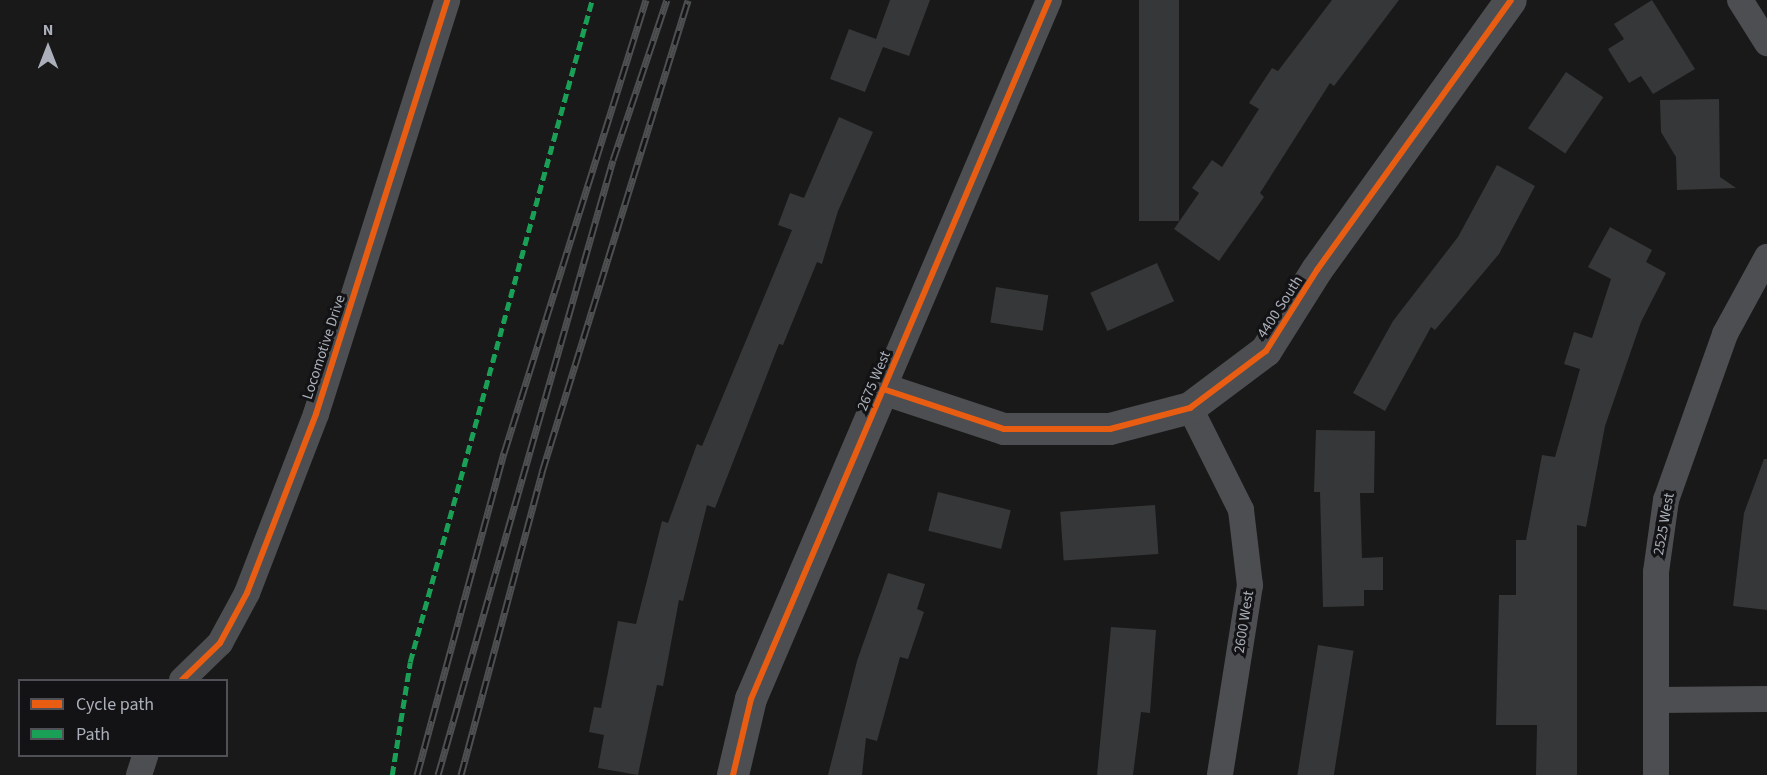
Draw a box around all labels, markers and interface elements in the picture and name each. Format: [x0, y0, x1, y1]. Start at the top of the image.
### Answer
north arrow [18, 18, 78, 78]
text: N [43, 19, 53, 41]
street label: 4400 South [1253, 273, 1307, 341]
street label: Locomotive Drive [299, 292, 349, 402]
street label: 2675 West [853, 348, 895, 414]
street label: 2525 West [1650, 491, 1678, 557]
street label: 2600 West [1230, 589, 1258, 655]
legend [18, 679, 228, 757]
text: Cycle path [76, 692, 154, 717]
text: Path [76, 722, 110, 747]

